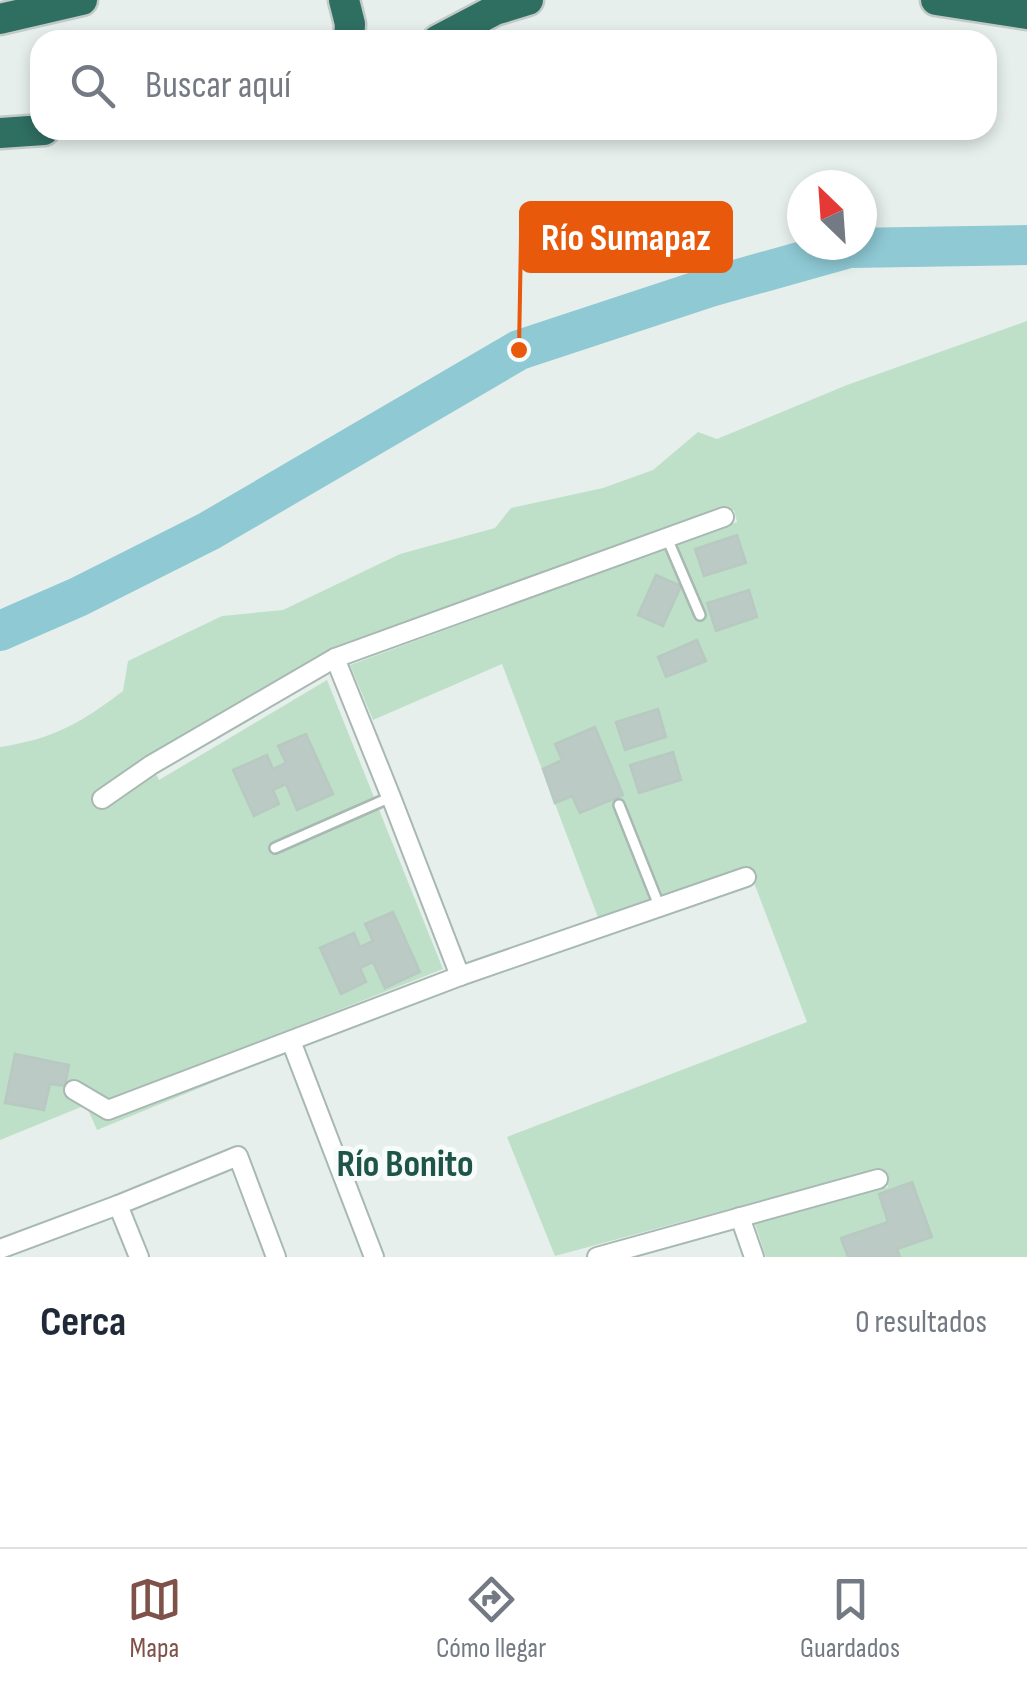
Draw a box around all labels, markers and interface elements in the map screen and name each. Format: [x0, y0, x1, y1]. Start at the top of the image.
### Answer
search box [30, 30, 997, 140]
icon: search [65, 58, 120, 113]
text: Buscar aquí [145, 63, 291, 108]
north arrow [787, 170, 877, 260]
callout: Río Sumapaz [521, 203, 731, 271]
text: Río Sumapaz [541, 216, 711, 261]
district label: Río Bonito [336, 1142, 474, 1187]
text: Cerca [40, 1297, 126, 1348]
text: 0 resultados [855, 1303, 987, 1342]
tab: Mapa [127, 1572, 182, 1665]
tab: Cómo llegar [436, 1572, 546, 1665]
tab: Guardados [800, 1572, 900, 1665]

